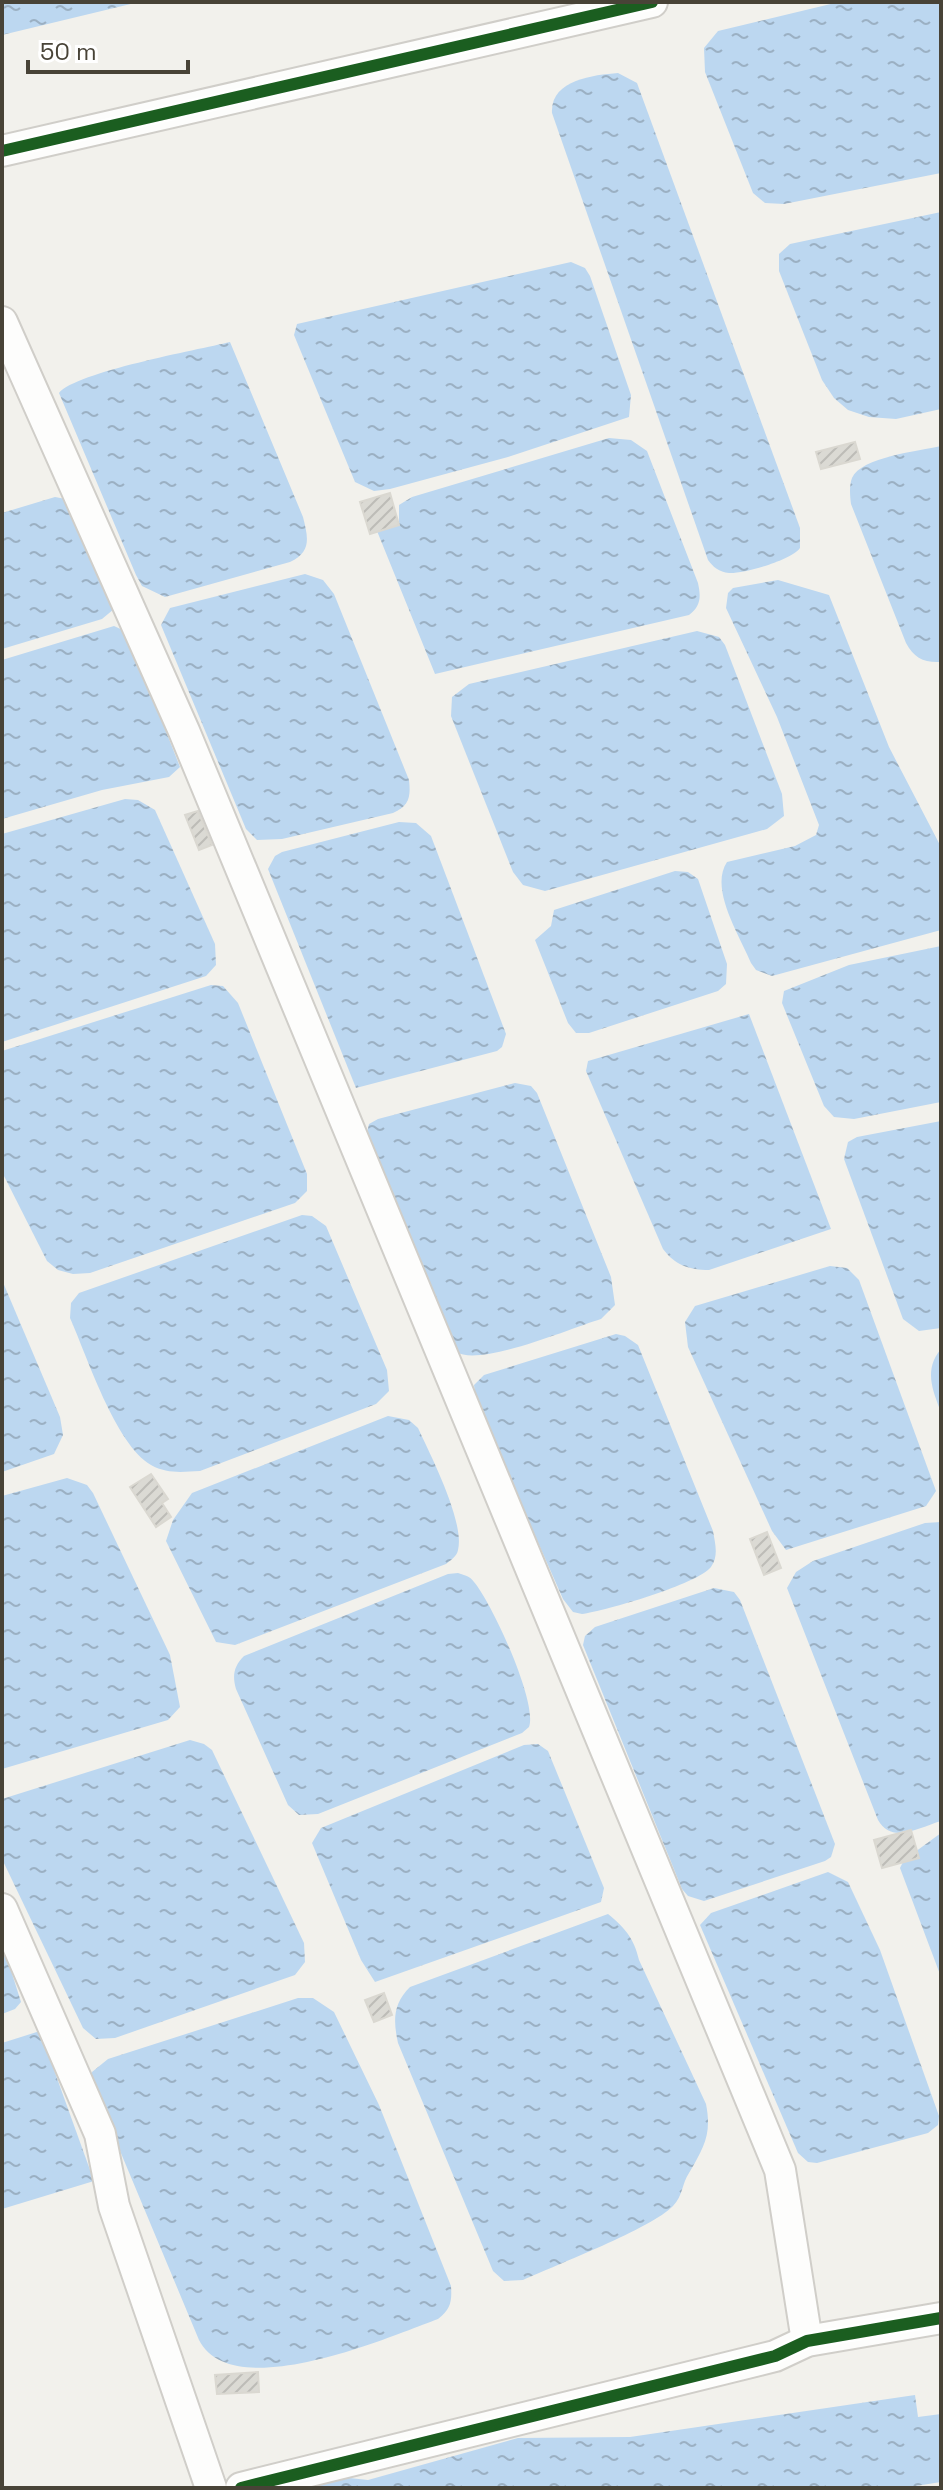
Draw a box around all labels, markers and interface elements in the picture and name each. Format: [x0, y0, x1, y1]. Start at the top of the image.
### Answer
scale bar [28, 24, 188, 74]
text: 50 m [40, 36, 97, 67]

